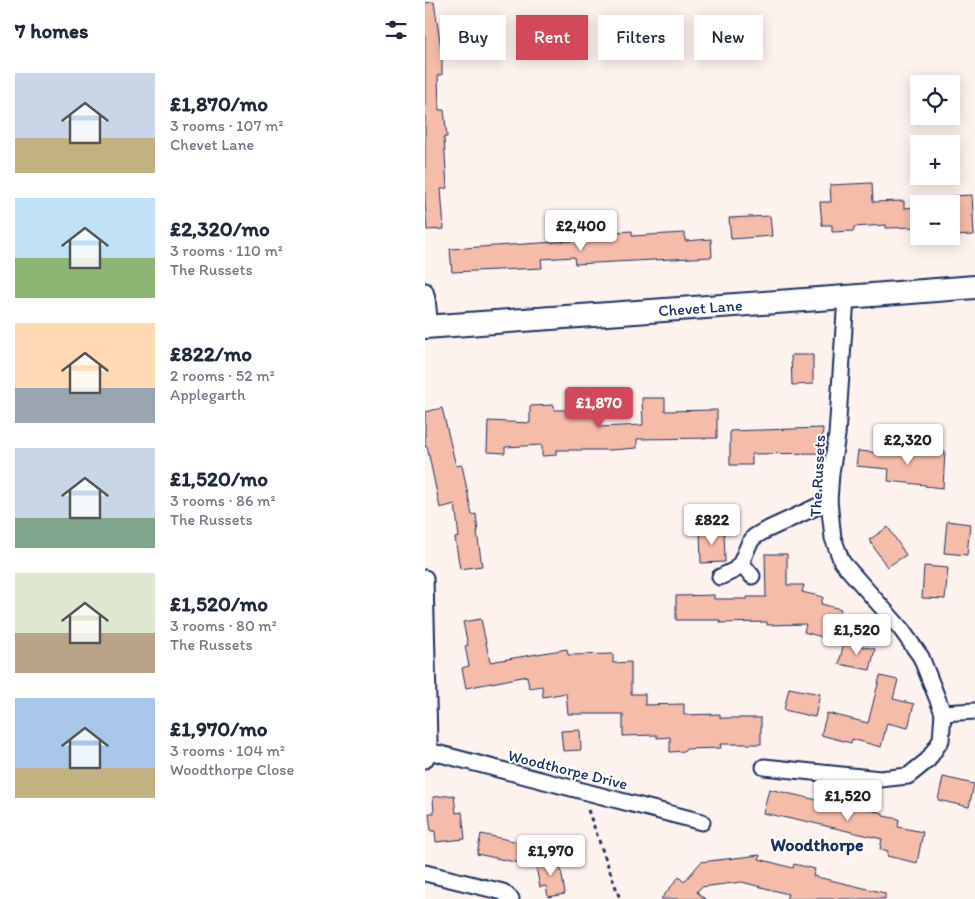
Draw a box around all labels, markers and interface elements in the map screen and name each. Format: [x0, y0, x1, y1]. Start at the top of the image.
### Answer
chip: Buy [440, 15, 506, 60]
chip: Rent [516, 15, 588, 60]
chip: Filters [598, 15, 684, 60]
chip: New [694, 15, 763, 60]
icon: filters [382, 16, 410, 44]
text: 7 homes [15, 18, 89, 43]
map controls [910, 75, 960, 245]
button: locate [910, 75, 960, 125]
text: £1,870/mo [170, 91, 268, 116]
icon: home [55, 93, 115, 153]
text: 3 rooms · 107 m² [170, 116, 283, 135]
text: Chevet Lane [170, 135, 254, 154]
button: + [910, 135, 960, 185]
button: − [910, 195, 960, 245]
pin: £2,400 [540, 210, 622, 252]
text: £2,320/mo [170, 216, 270, 241]
text: £2,400 [556, 216, 606, 235]
icon: home [55, 218, 115, 278]
text: 3 rooms · 110 m² [170, 241, 283, 260]
text: The Russets [170, 260, 253, 279]
street label: Chevet Lane [658, 295, 743, 320]
text: £822/mo [170, 341, 252, 366]
icon: home [55, 343, 115, 403]
text: 2 rooms · 52 m² [170, 366, 275, 385]
text: Applegarth [170, 385, 246, 404]
pin: £1,870 [558, 386, 640, 429]
text: £1,870 [576, 393, 622, 412]
pin: £2,320 [867, 424, 949, 466]
text: £2,320 [884, 430, 932, 449]
street label: The Russets [806, 434, 829, 518]
text: £1,520/mo [170, 466, 268, 491]
icon: home [55, 468, 115, 528]
text: 3 rooms · 86 m² [170, 491, 275, 510]
pin: £822 [682, 504, 742, 546]
text: The Russets [170, 510, 253, 529]
text: £822 [695, 510, 729, 529]
text: £1,520/mo [170, 591, 268, 616]
icon: home [55, 593, 115, 653]
pin: £1,520 [816, 614, 898, 656]
text: 3 rooms · 80 m² [170, 616, 277, 635]
text: £1,520 [834, 620, 880, 639]
text: The Russets [170, 635, 253, 654]
text: £1,970/mo [170, 716, 267, 741]
icon: home [55, 718, 115, 778]
text: 3 rooms · 104 m² [170, 741, 285, 760]
street label: Woodthorpe Drive [506, 745, 630, 794]
text: Woodthorpe Close [170, 760, 294, 779]
pin: £1,520 [807, 780, 889, 822]
text: £1,520 [825, 786, 871, 805]
pin: £1,970 [510, 834, 592, 877]
district label: Woodthorpe [770, 834, 864, 856]
text: £1,970 [528, 841, 574, 860]

